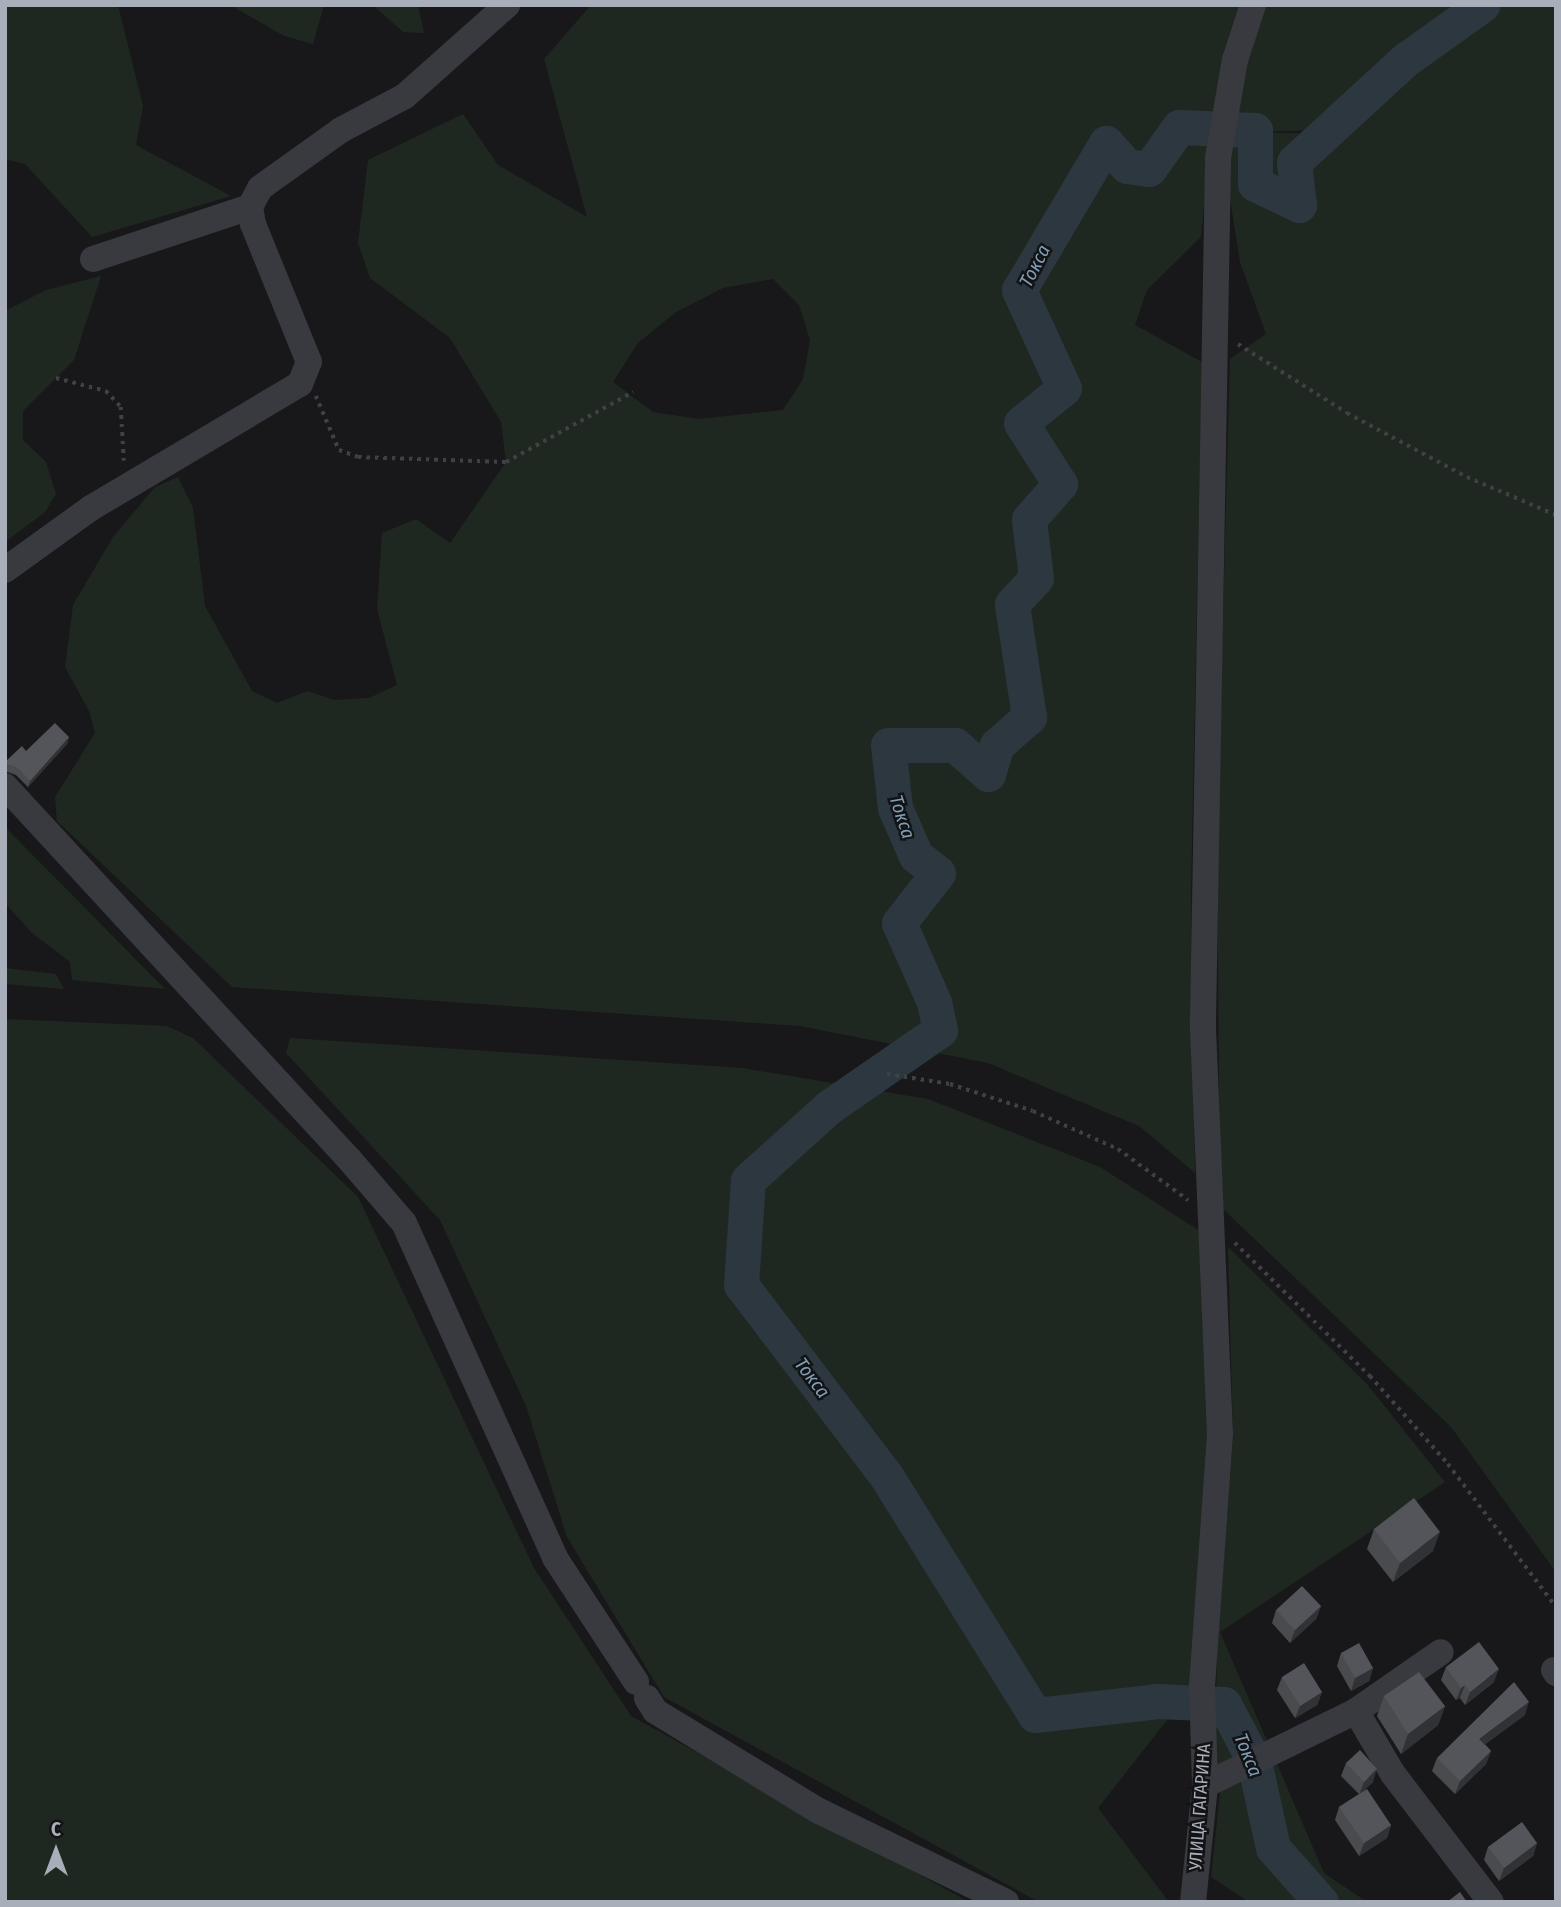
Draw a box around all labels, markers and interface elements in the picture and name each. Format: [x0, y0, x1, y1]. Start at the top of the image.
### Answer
water label: Токса [1015, 241, 1055, 291]
water label: Токса [884, 792, 920, 842]
water label: Токса [790, 1353, 834, 1403]
water label: Токса [1229, 1730, 1267, 1780]
street label: УЛИЦА ГАГАРИНА [1185, 1743, 1215, 1871]
north arrow [21, 1816, 91, 1886]
text: С [51, 1818, 61, 1841]

